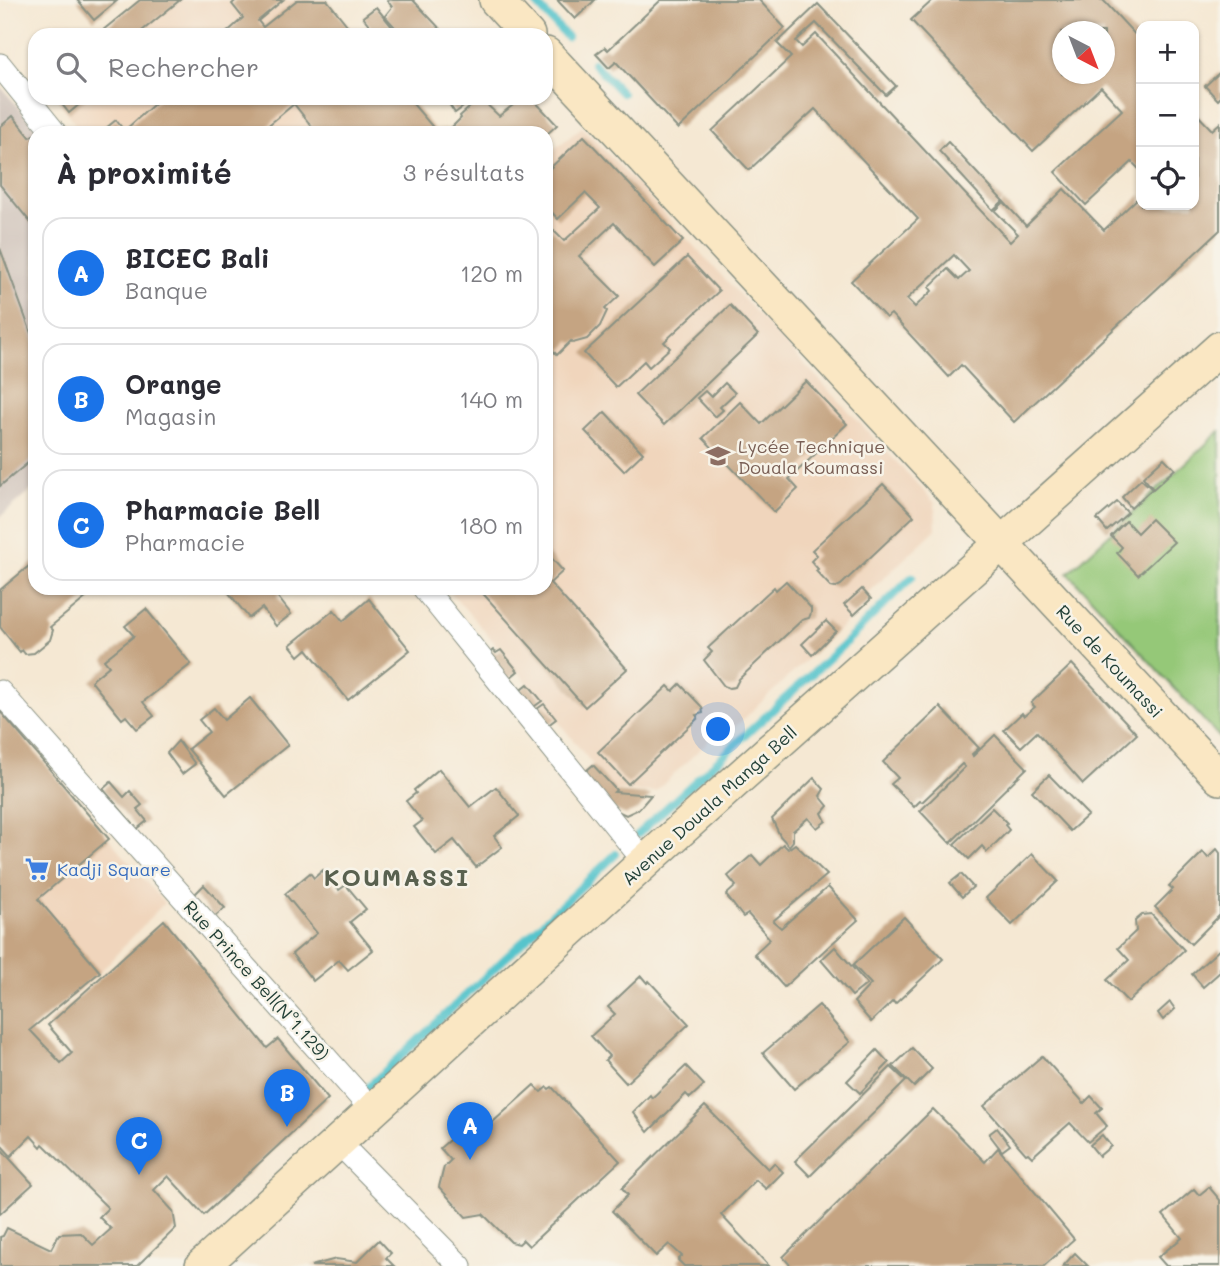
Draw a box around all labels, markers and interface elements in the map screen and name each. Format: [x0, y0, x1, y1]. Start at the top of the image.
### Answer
north arrow [1052, 21, 1115, 84]
map controls [1136, 21, 1199, 210]
button: + [1136, 21, 1199, 84]
search box [28, 28, 553, 105]
icon: search [52, 48, 90, 86]
text: Rechercher [108, 50, 259, 84]
button: − [1136, 84, 1199, 147]
button: locate [1136, 147, 1199, 210]
text: À proximité [56, 152, 232, 192]
text: 3 résultats [403, 157, 525, 187]
text: BICEC Bali [125, 241, 270, 275]
text: A [73, 258, 89, 288]
text: 120 m [460, 258, 523, 288]
text: Banque [125, 275, 208, 305]
text: Orange [125, 367, 222, 401]
text: B [73, 384, 89, 414]
text: 140 m [459, 384, 523, 414]
text: Magasin [125, 401, 216, 431]
place label: Lycée Technique Douala Koumassi [738, 434, 885, 479]
school or university icon: Lycée Technique Douala Koumassi [704, 442, 732, 470]
text: Pharmacie Bell [125, 493, 320, 527]
text: C [72, 510, 90, 540]
text: 180 m [459, 510, 523, 540]
text: Pharmacie [125, 527, 245, 557]
street label: Rue de Koumassi [1051, 599, 1169, 723]
your location [701, 712, 735, 746]
street label: Avenue Douala Manga Bell [616, 720, 802, 890]
supermarket icon: Kadji Square [23, 855, 51, 883]
place label: Kadji Square [57, 857, 171, 881]
district label: KOUMASSI [324, 861, 470, 892]
street label: Rue Prince Bell(N°1.129) [179, 895, 335, 1065]
pin: B [264, 1069, 310, 1127]
pin: A [447, 1102, 493, 1160]
pin: C [116, 1117, 162, 1175]

